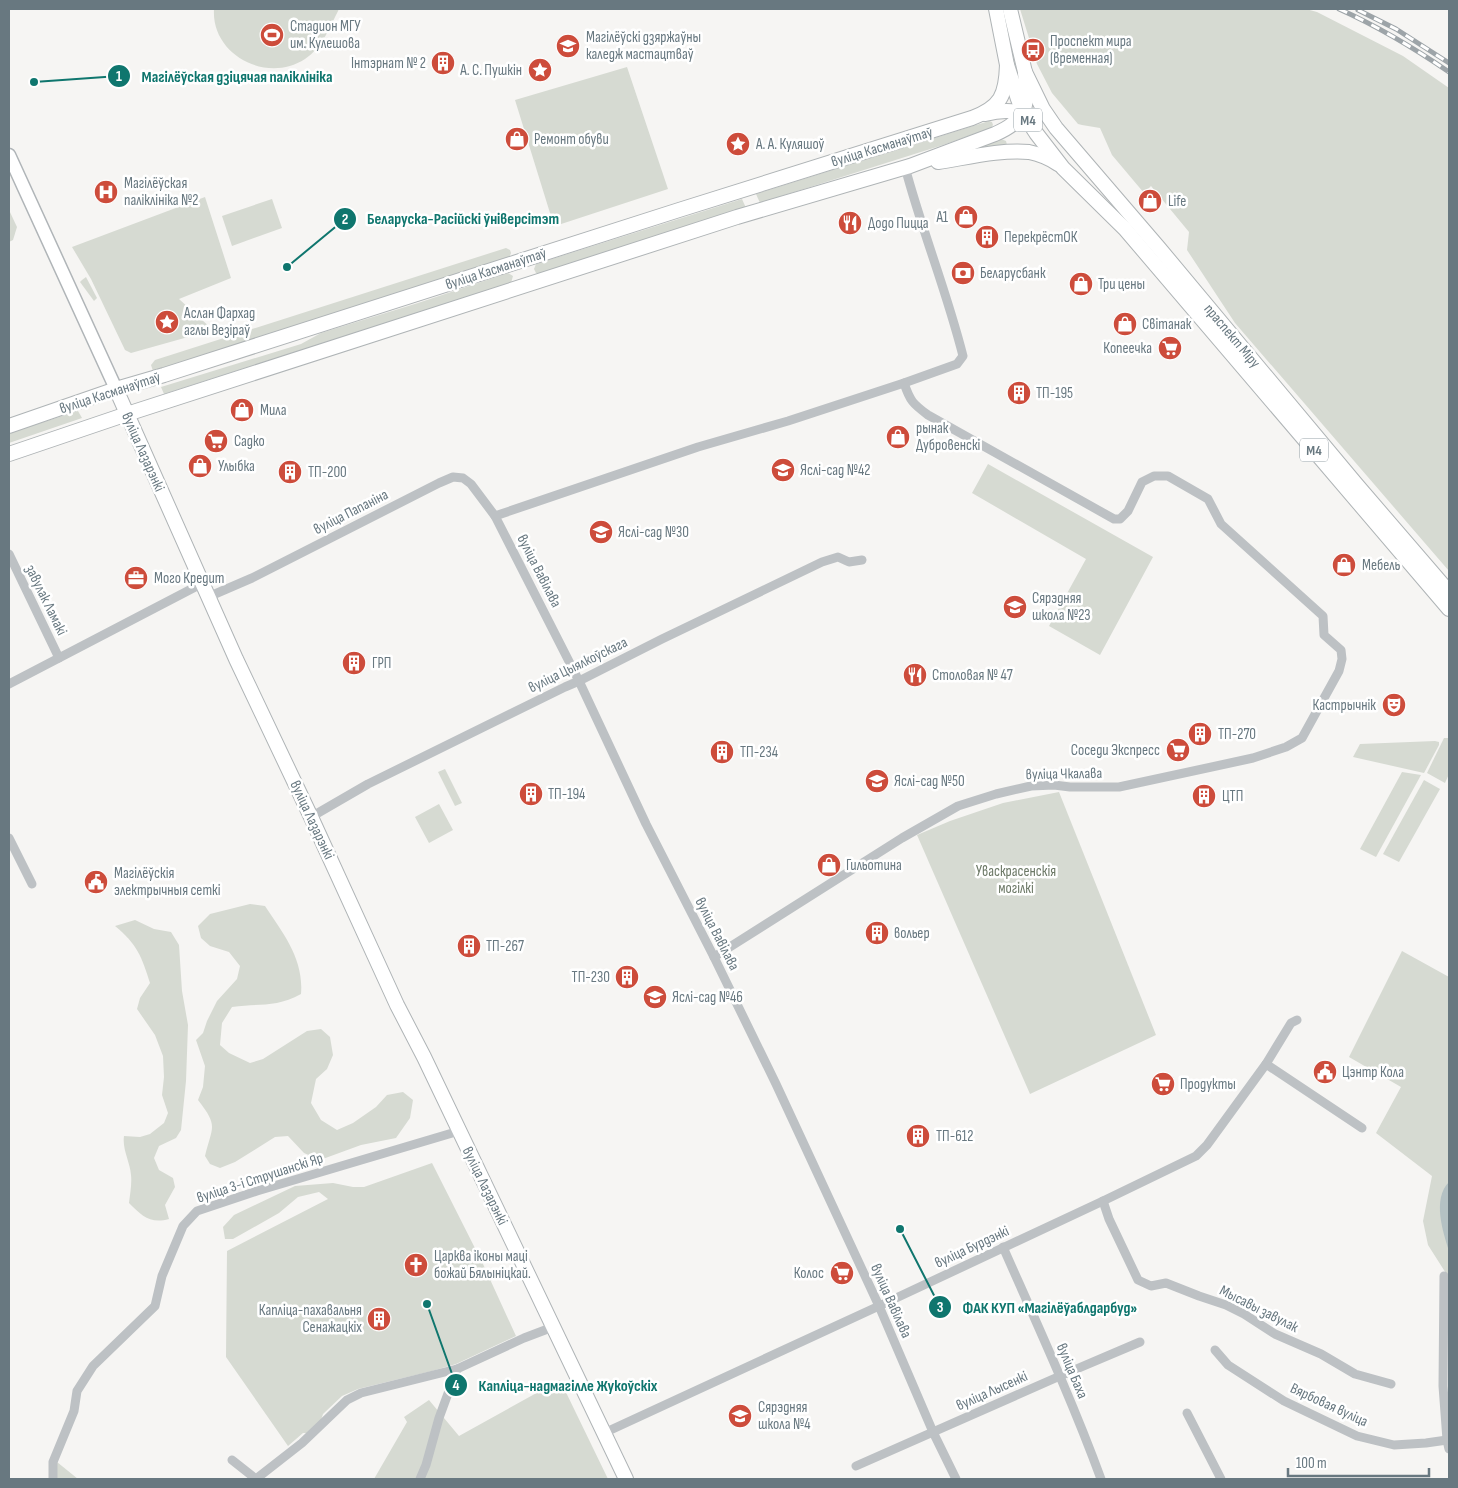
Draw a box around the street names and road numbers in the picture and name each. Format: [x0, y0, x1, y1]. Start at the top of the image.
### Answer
road number: М4 [1014, 108, 1042, 132]
street label: вуліца Касманаўтаў [829, 122, 935, 171]
street label: вуліца Касманаўтаў [443, 244, 549, 294]
street label: праспект Міру [1200, 300, 1264, 372]
street label: вуліца Касманаўтаў [57, 368, 163, 418]
street label: вуліца Лазарэнкі [117, 409, 169, 495]
road number: М4 [1300, 438, 1328, 462]
street label: вуліца Папаніна [311, 485, 392, 539]
street label: вуліца Вавілава [513, 531, 566, 611]
street label: завулак Ламакі [21, 562, 71, 639]
street label: вуліца Цыялкоўскага [525, 633, 631, 697]
street label: вуліца Чкалава [1026, 764, 1103, 784]
street label: вуліца Лазарэнкі [285, 778, 339, 863]
street label: вуліца Вавілава [691, 894, 744, 974]
street label: вуліца Лазарэнкі [458, 1144, 512, 1228]
street label: вуліца 3-і Струшанскі Яр [194, 1149, 326, 1207]
street label: вуліца Бурдэнкі [932, 1221, 1012, 1272]
street label: вуліца Вавілава [866, 1261, 916, 1341]
street label: Мысавы завулак [1216, 1281, 1302, 1337]
street label: вуліца Баха [1052, 1341, 1092, 1402]
street label: вуліца Лысенкі [953, 1367, 1031, 1415]
street label: Вярбовая вуліца [1287, 1379, 1371, 1431]

